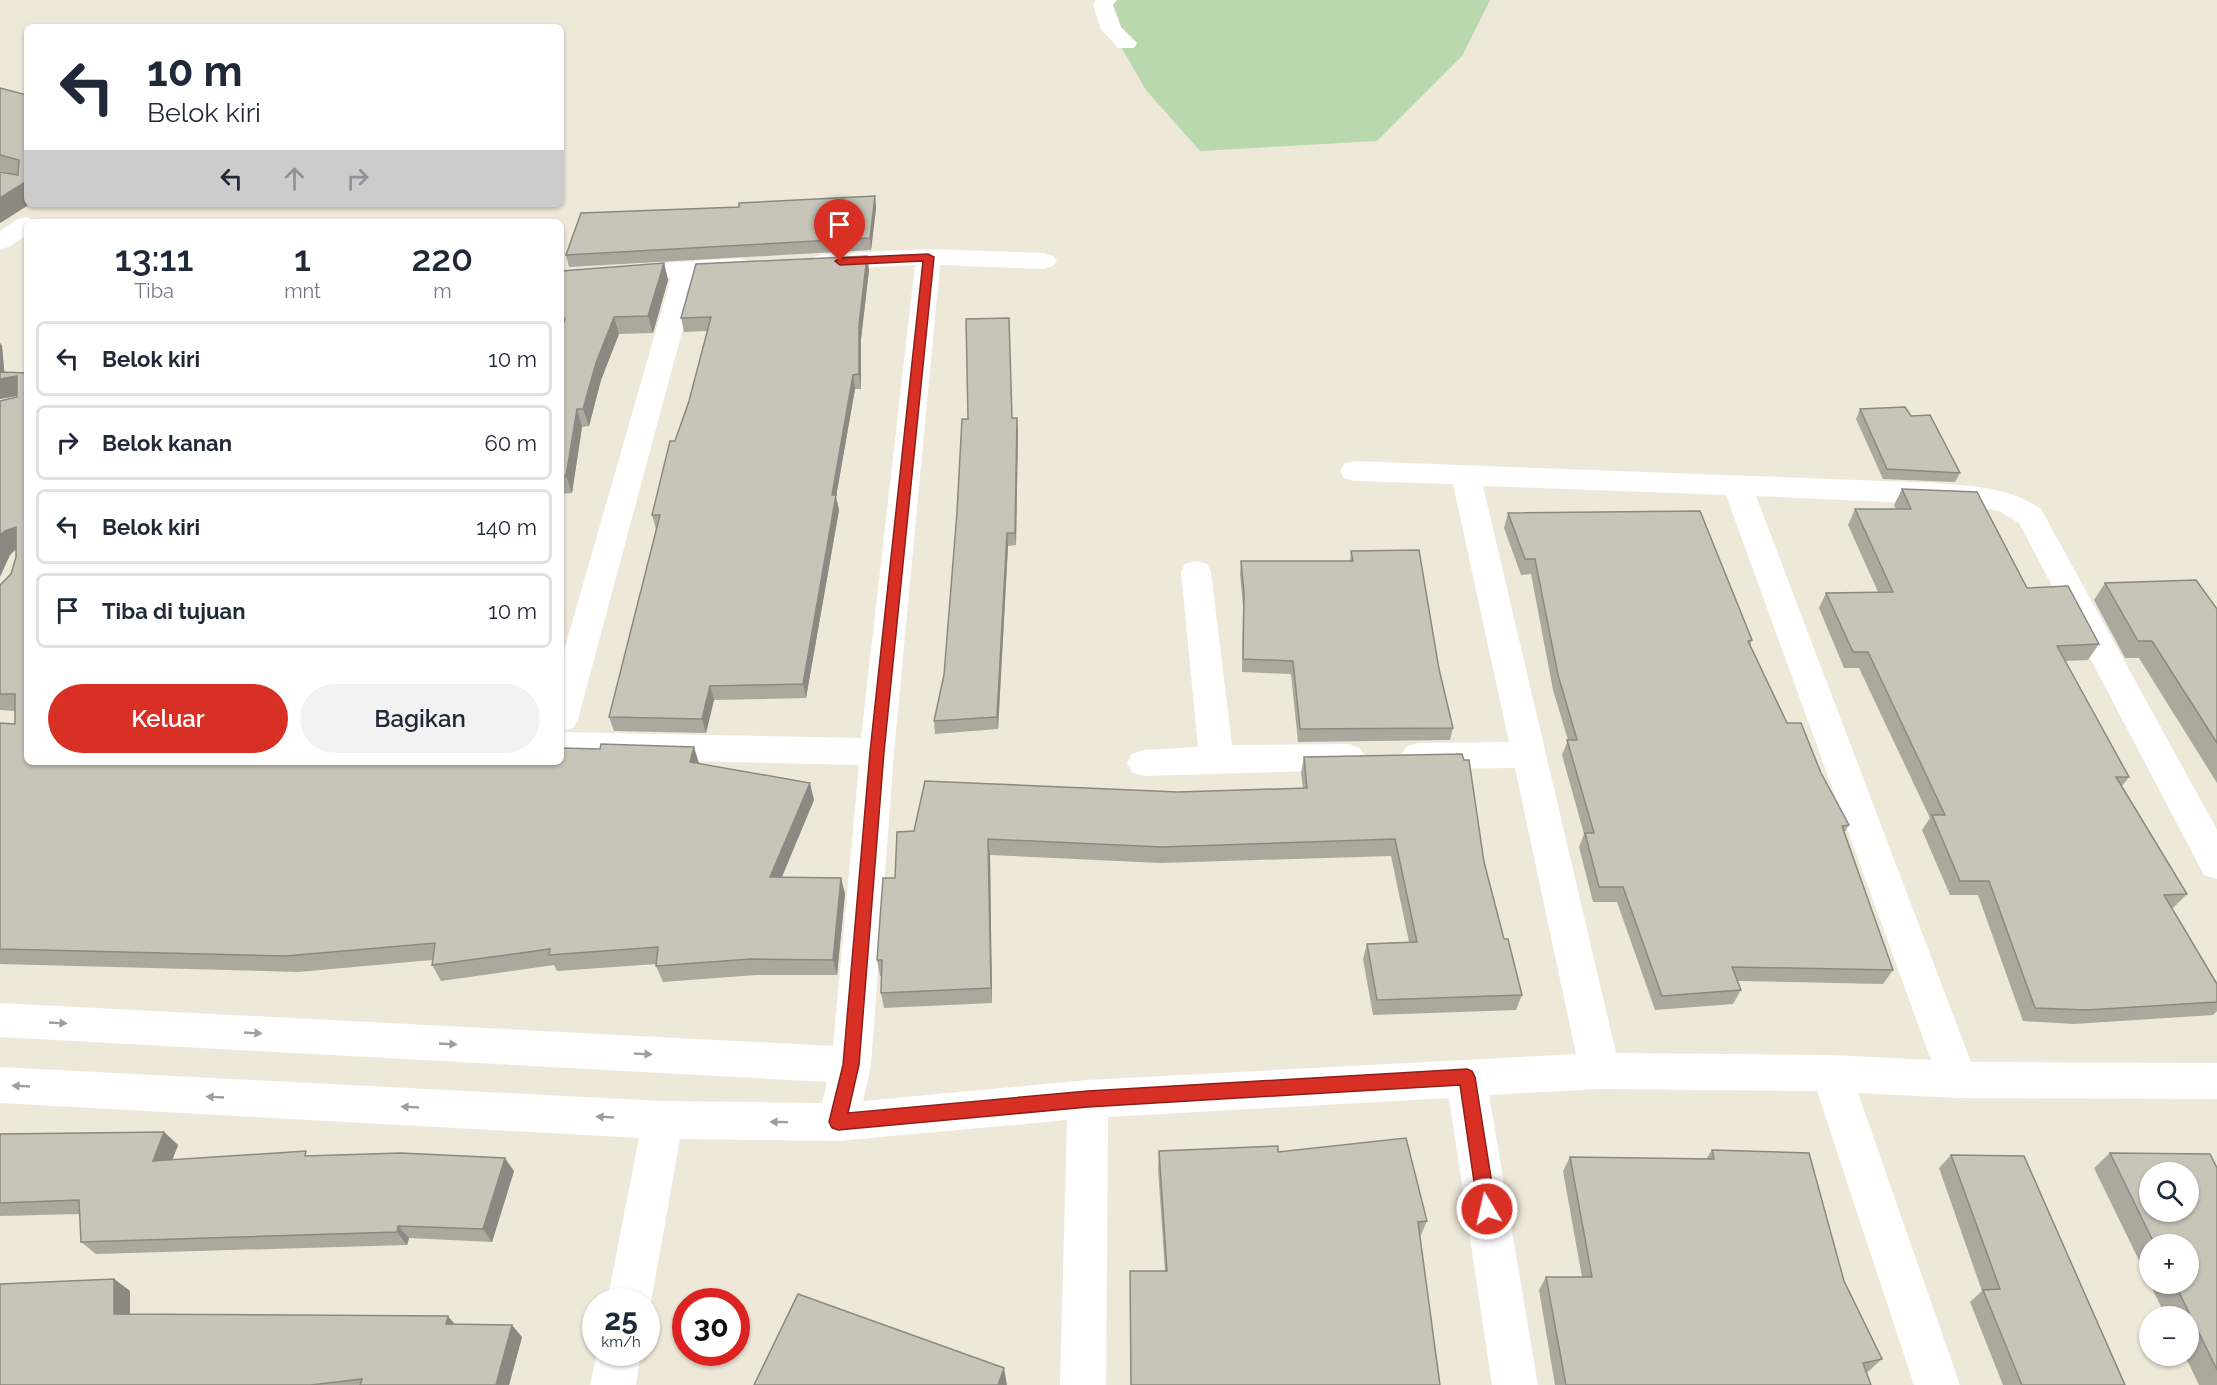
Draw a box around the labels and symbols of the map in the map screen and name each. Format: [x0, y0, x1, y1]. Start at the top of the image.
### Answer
pin [814, 199, 865, 261]
one-way arrow [49, 1018, 68, 1028]
one-way arrow [244, 1029, 263, 1038]
one-way arrow [438, 1039, 457, 1048]
one-way arrow [633, 1050, 652, 1059]
one-way arrow [11, 1082, 30, 1091]
one-way arrow [206, 1092, 225, 1101]
one-way arrow [401, 1102, 420, 1112]
one-way arrow [595, 1113, 614, 1122]
one-way arrow [770, 1117, 789, 1126]
position arrow [1455, 1177, 1519, 1241]
speed limit sign: 30 [672, 1288, 750, 1366]

